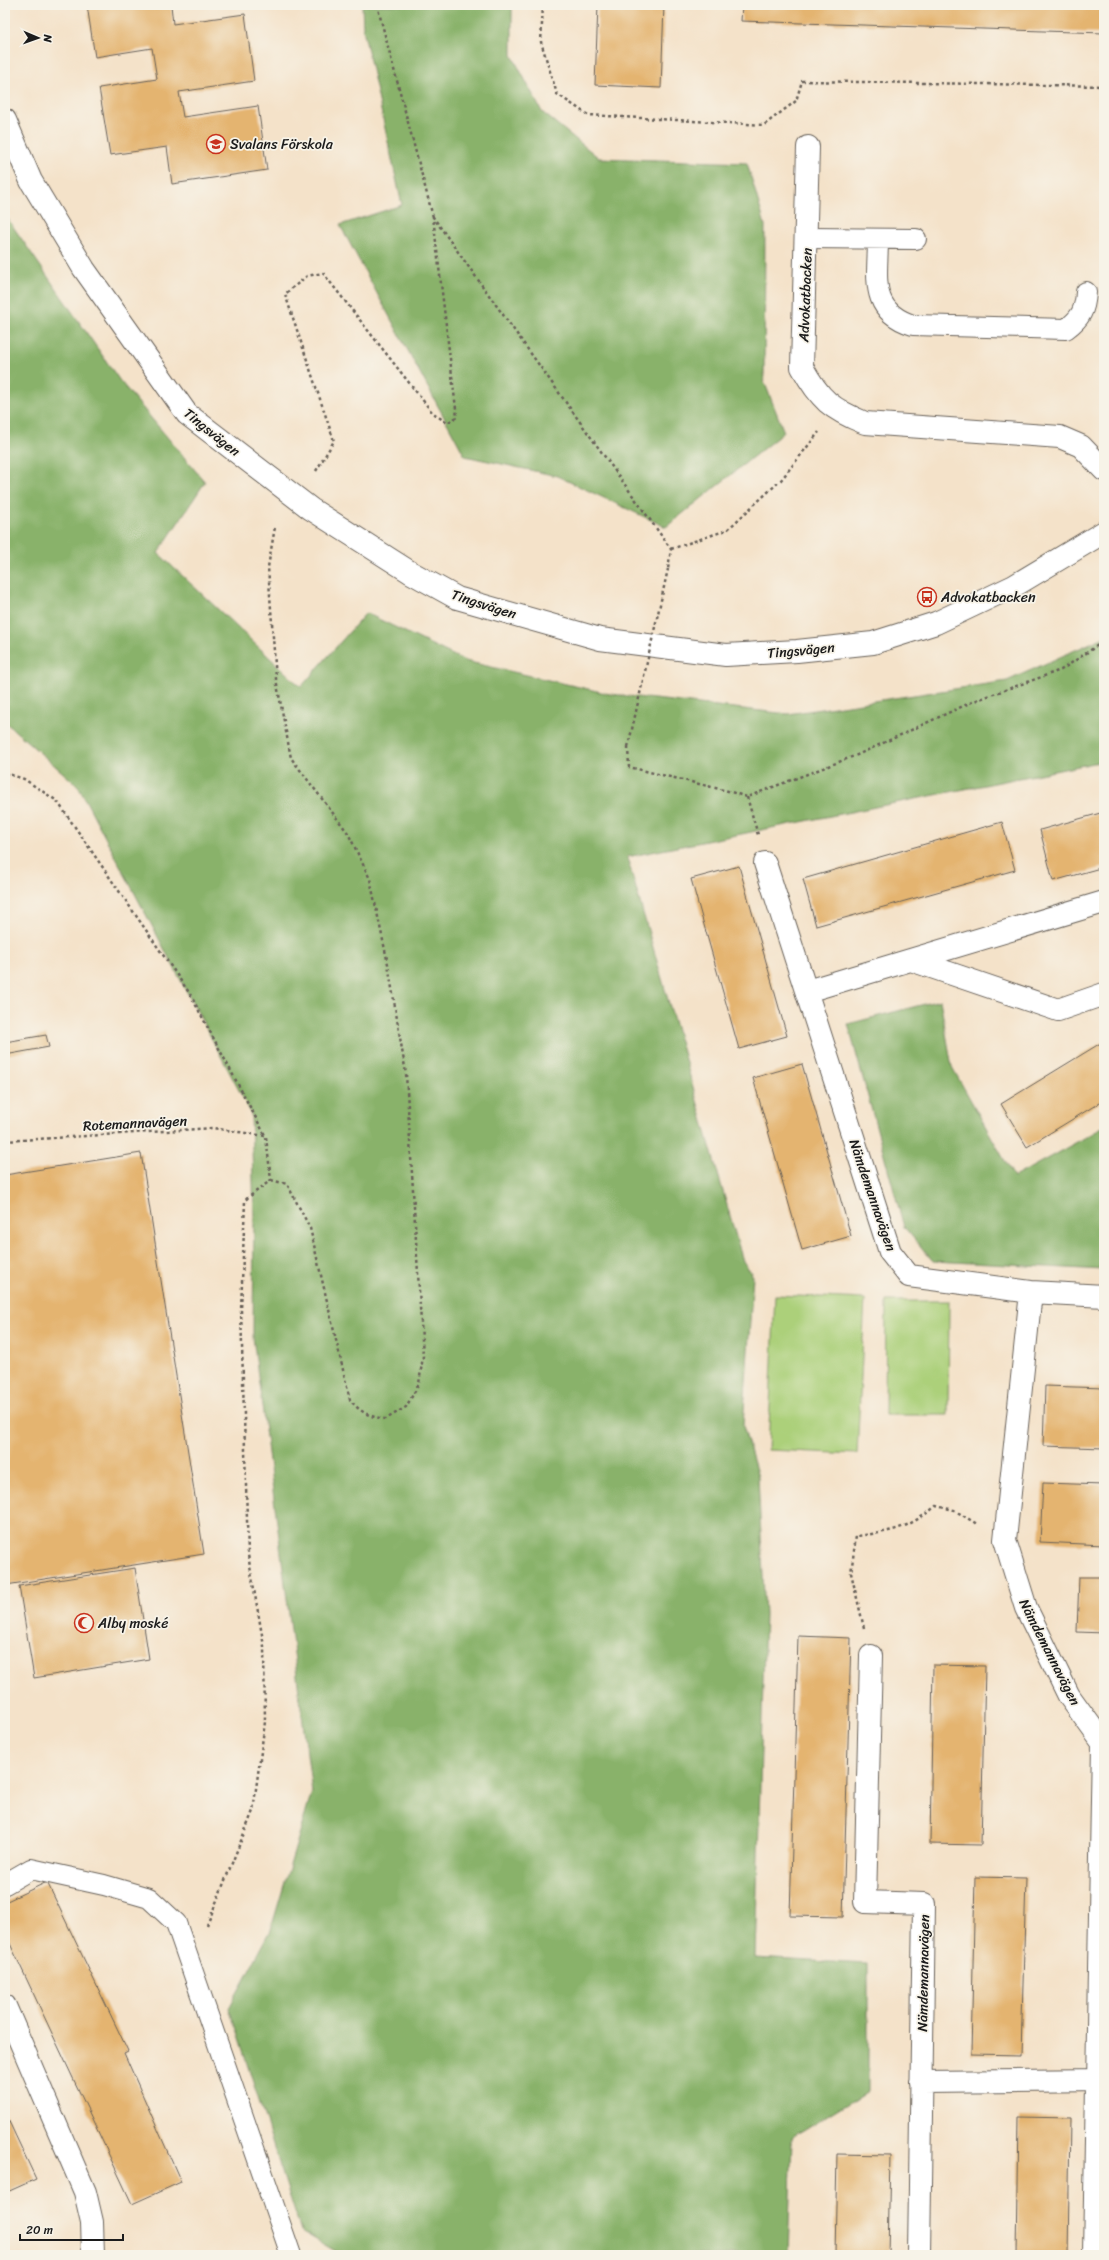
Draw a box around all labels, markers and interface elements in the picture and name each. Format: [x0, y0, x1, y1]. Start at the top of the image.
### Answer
north arrow [18, 18, 58, 58]
text: N [38, 33, 57, 43]
place label: Svalans Förskola [230, 132, 334, 157]
school or university icon: Svalans Förskola [205, 133, 227, 155]
street label: Advokatbacken [791, 247, 820, 344]
street label: Tingsvägen [178, 401, 246, 464]
street label: Tingsvägen [448, 582, 520, 627]
place label: Advokatbacken [940, 585, 1036, 610]
bus stop icon: Advokatbacken [916, 586, 938, 608]
street label: Tingsvägen [766, 635, 836, 666]
street label: Rotemannavägen [82, 1108, 188, 1139]
street label: Nämdemannavägen [842, 1136, 904, 1255]
street label: Nämdemannavägen [1012, 1594, 1088, 1711]
place label: Alby moské [97, 1611, 168, 1636]
mosque icon: Alby moské [73, 1612, 95, 1634]
street label: Nämdemannavägen [910, 1914, 937, 2032]
scale bar [20, 2216, 123, 2242]
text: 20 m [26, 2219, 53, 2241]

